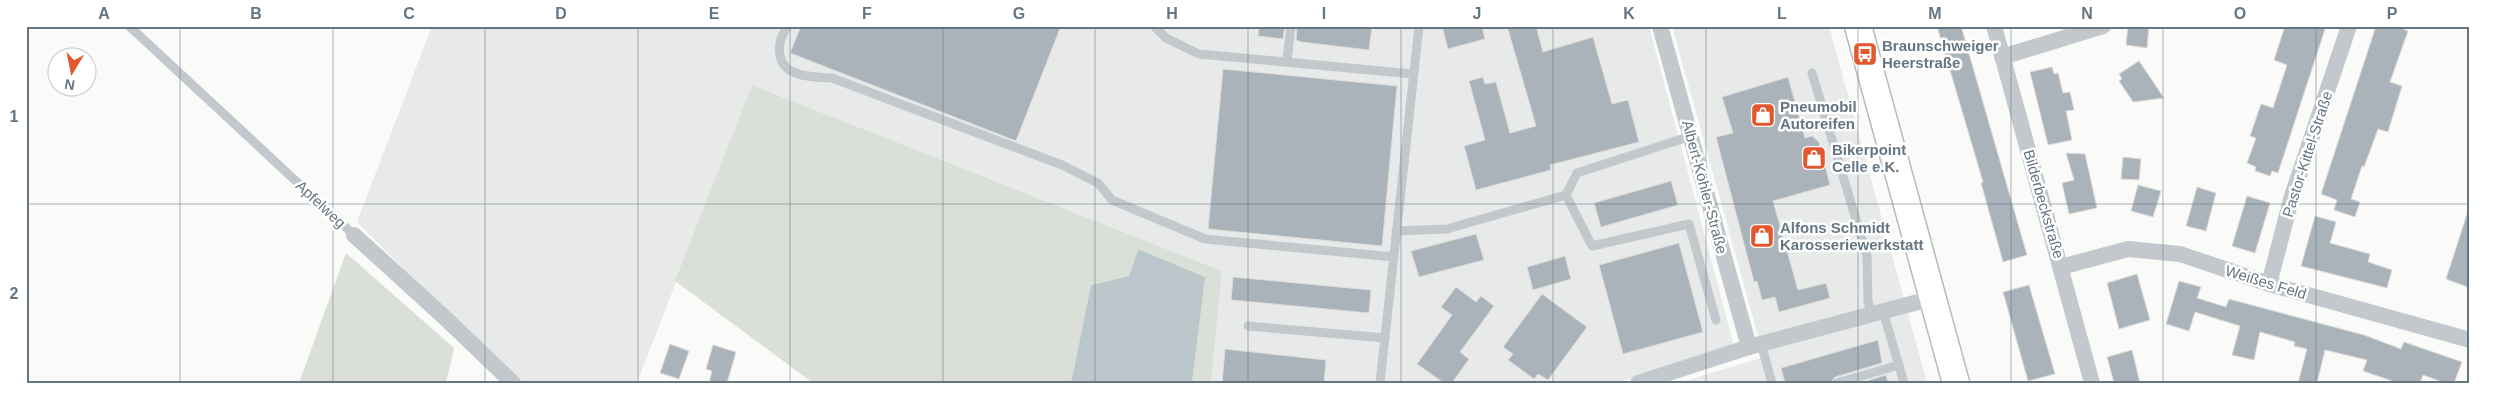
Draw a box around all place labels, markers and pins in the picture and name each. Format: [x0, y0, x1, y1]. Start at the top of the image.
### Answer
place label: Braunschweiger Heerstraße [1882, 37, 1999, 71]
bus stop icon: Braunschweiger Heerstraße [1852, 41, 1878, 67]
place label: Pneumobil Autoreifen [1780, 98, 1857, 132]
shop icon: Pneumobil Autoreifen [1750, 102, 1776, 128]
place label: Bikerpoint Celle e.K. [1832, 141, 1906, 175]
shop icon: Bikerpoint Celle e.K. [1801, 145, 1827, 171]
place label: Alfons Schmidt Karosseriewerkstatt [1780, 219, 1923, 253]
shop icon: Alfons Schmidt Karosseriewerkstatt [1749, 223, 1775, 249]

